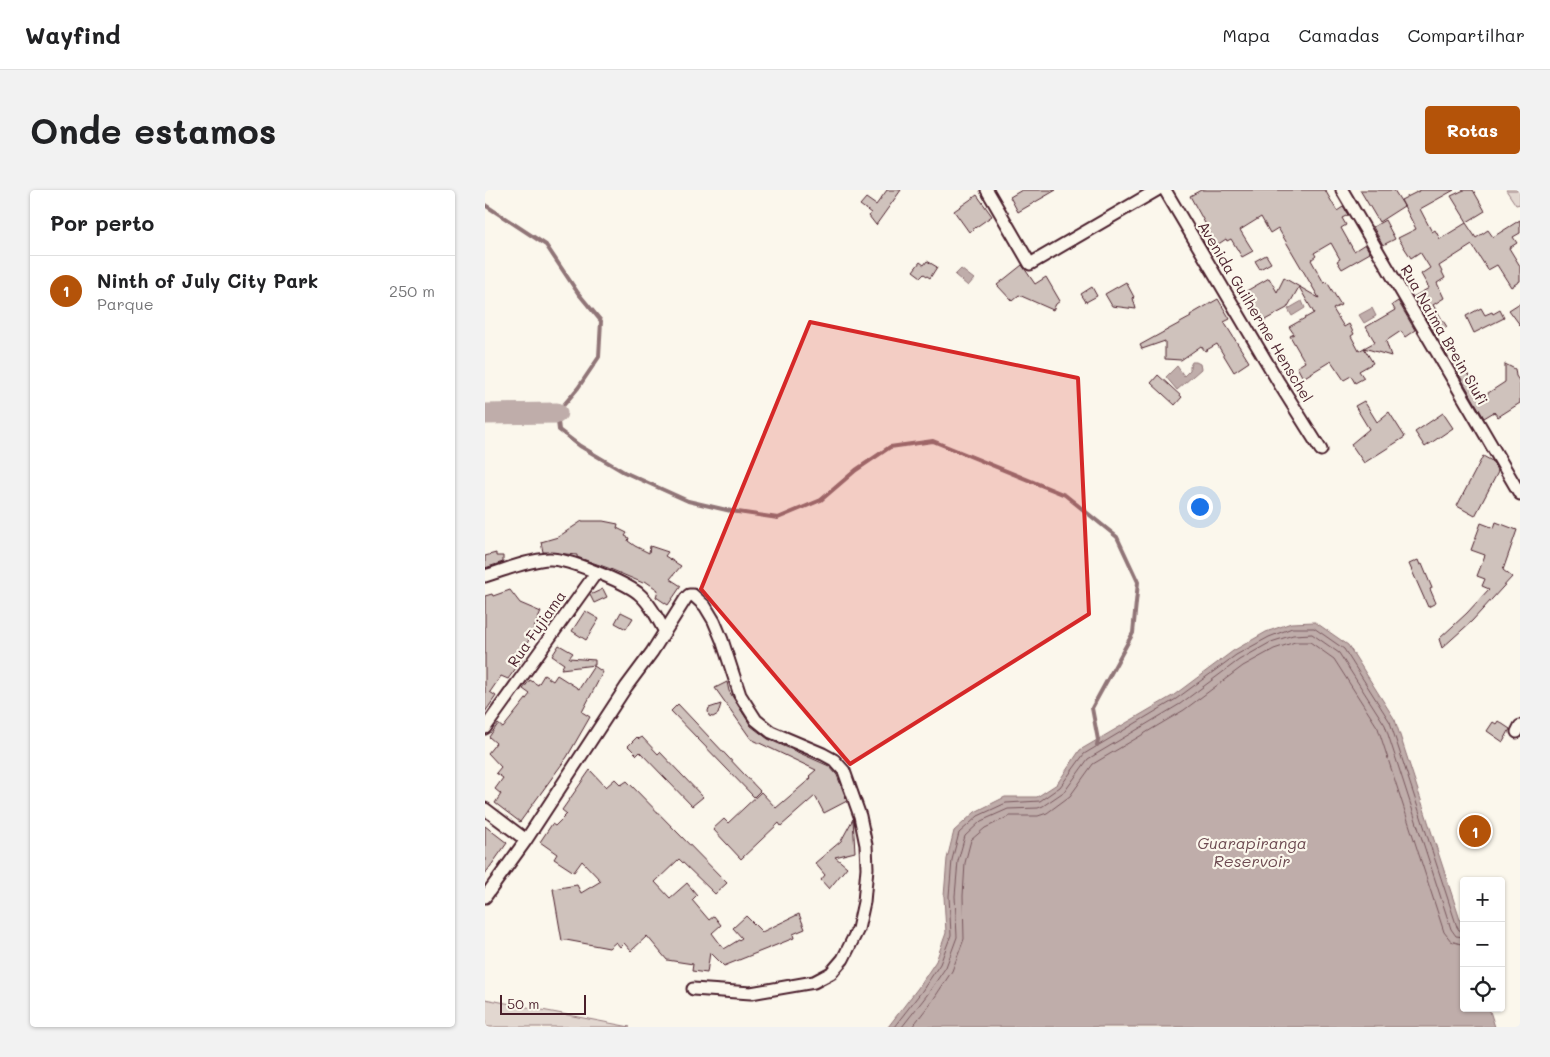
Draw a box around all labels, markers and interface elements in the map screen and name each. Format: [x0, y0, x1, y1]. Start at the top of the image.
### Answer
text: Wayfind [25, 19, 121, 50]
text: Mapa [1223, 23, 1270, 47]
text: Camadas [1298, 23, 1379, 47]
text: Compartilhar [1407, 23, 1525, 47]
button: Rotas [1425, 106, 1520, 154]
text: Onde estamos [30, 107, 276, 153]
text: Por perto [50, 209, 154, 236]
street label: Avenida Guilherme Henschel [1194, 217, 1318, 406]
street label: Rua Naima Brein Siufi [1397, 261, 1493, 408]
text: Ninth of July City Park [97, 268, 318, 293]
text: 1 [62, 280, 70, 301]
text: 250 m [389, 280, 435, 301]
text: Parque [97, 293, 154, 314]
your location [1187, 494, 1213, 520]
street label: Rua Fujiama [503, 586, 570, 671]
pin: 1 [1459, 812, 1491, 850]
water label: Guarapiranga Reservoir [1197, 832, 1307, 871]
map controls [1460, 877, 1505, 1012]
button: + [1460, 877, 1505, 922]
button: − [1460, 922, 1505, 967]
button: locate [1460, 967, 1505, 1012]
scale bar [500, 992, 586, 1015]
text: 50 m [507, 994, 539, 1013]

